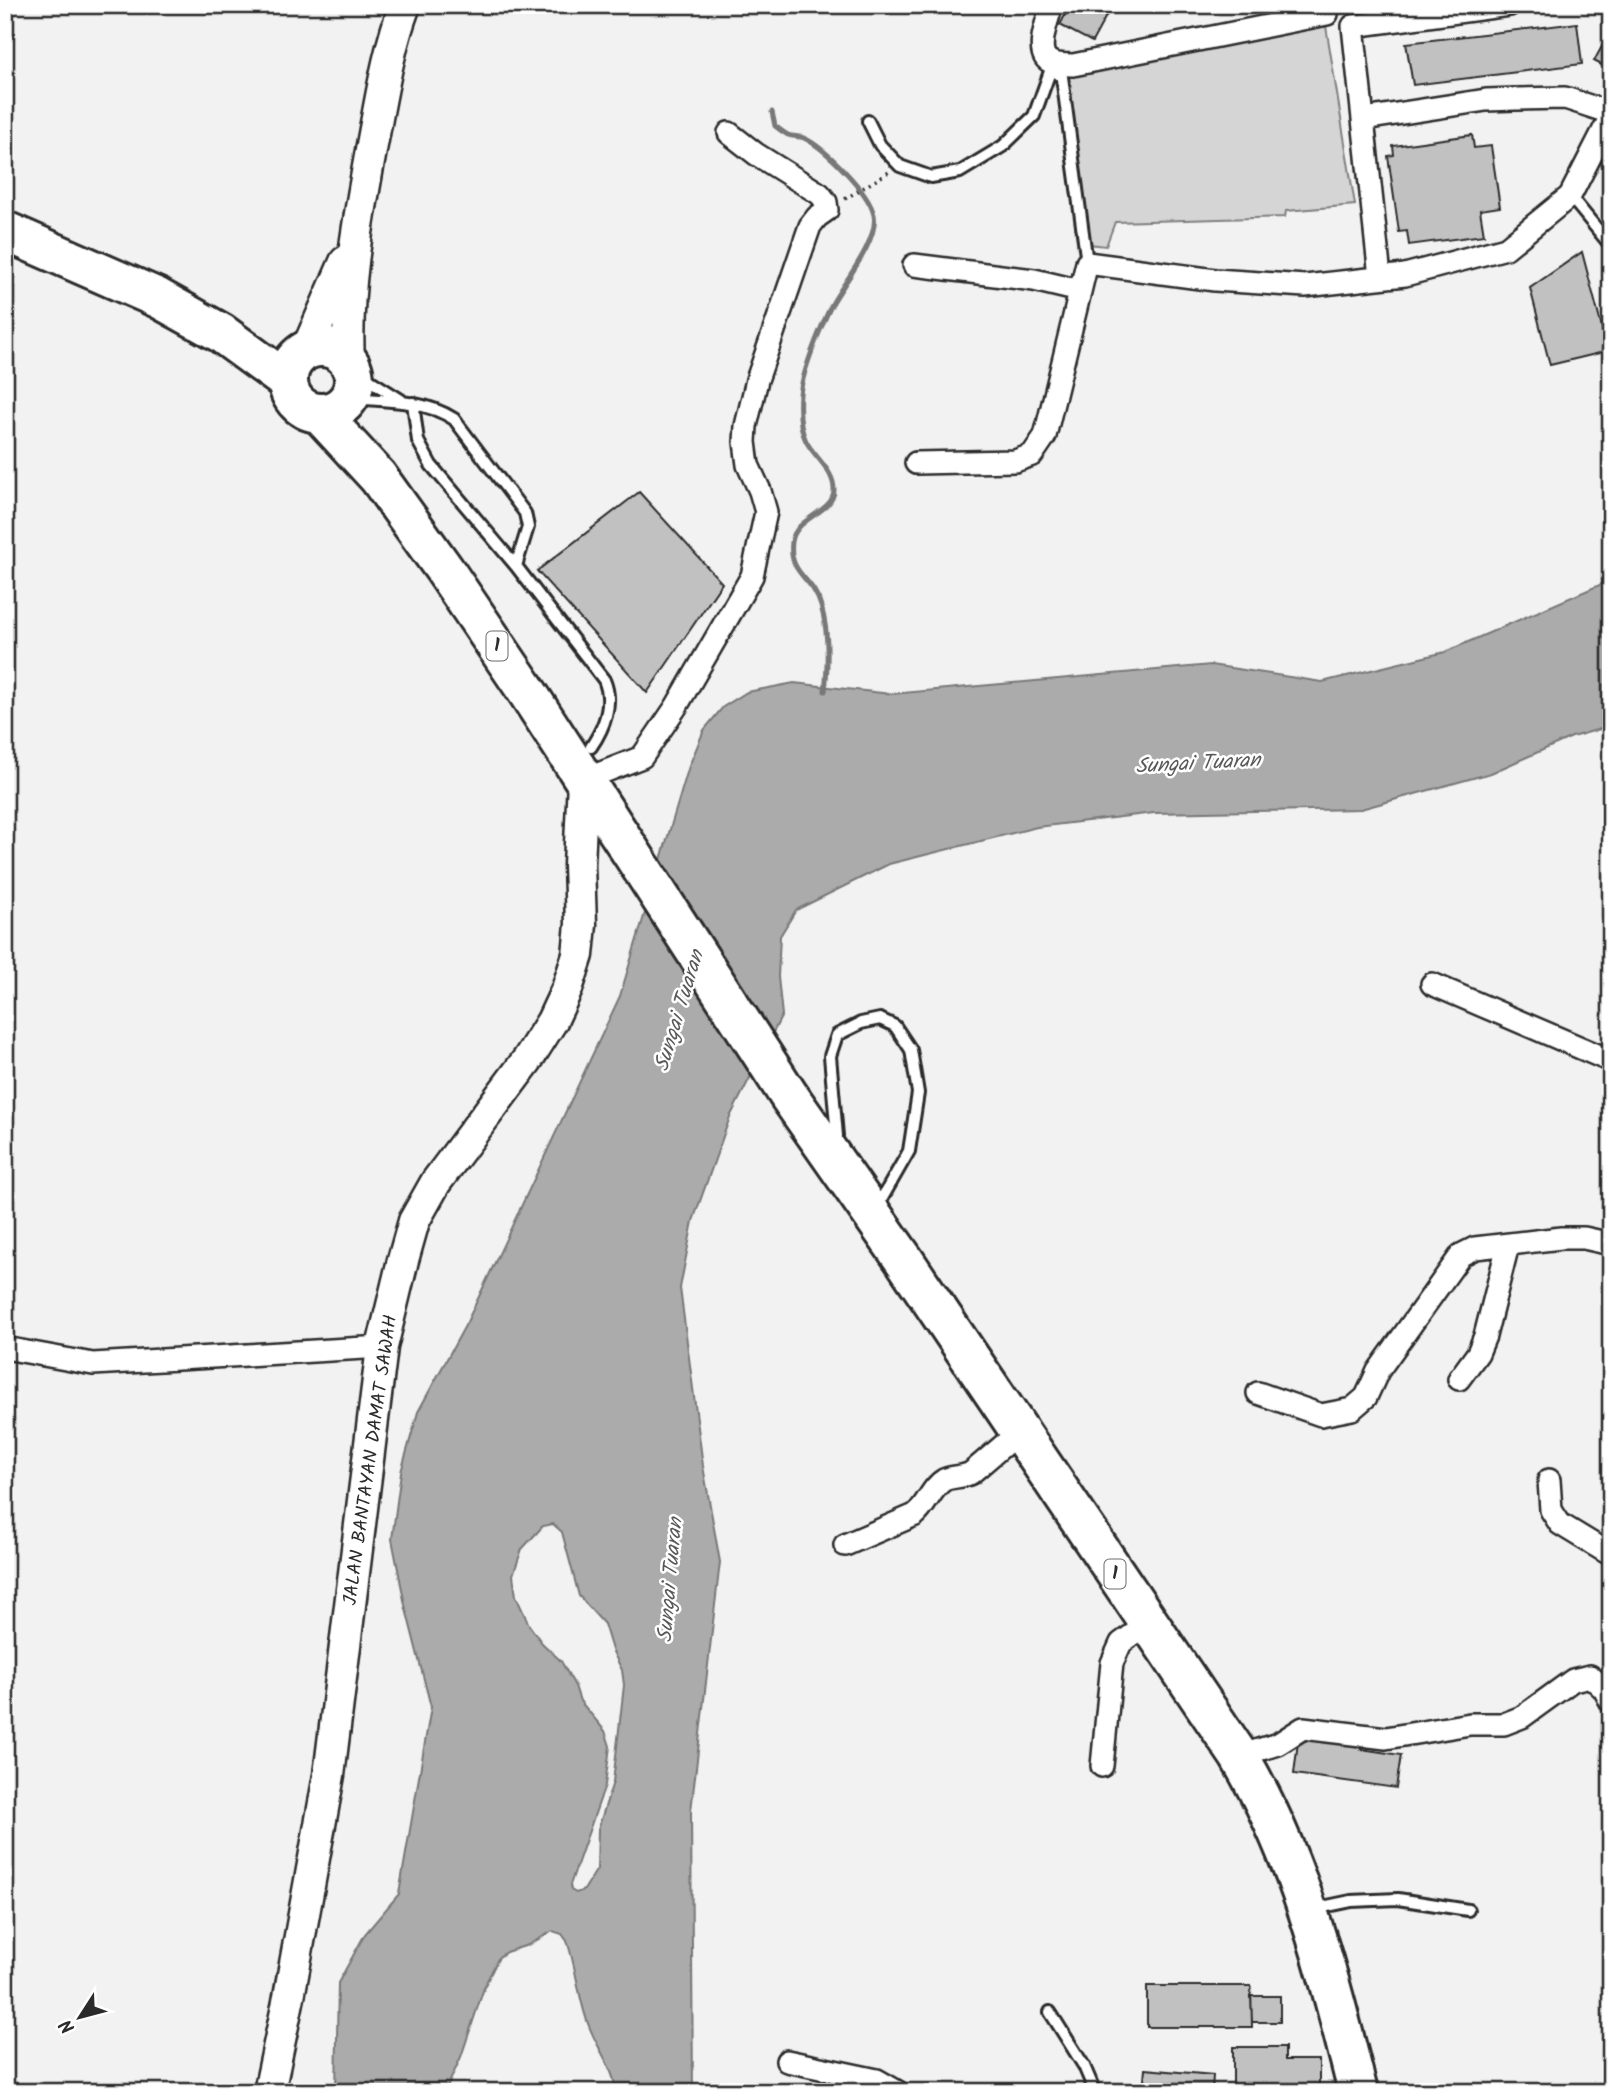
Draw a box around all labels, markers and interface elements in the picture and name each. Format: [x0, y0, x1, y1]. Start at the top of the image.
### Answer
road number: 1 [486, 632, 508, 660]
water label: Sungai Tuaran [1135, 744, 1263, 784]
water label: Sungai Tuaran [646, 945, 715, 1076]
street label: JALAN BANTAYAN DAMAT SAWAH [336, 1313, 406, 1607]
water label: Sungai Tuaran [649, 1515, 693, 1644]
road number: 1 [1104, 1560, 1126, 1588]
north arrow [46, 1982, 116, 2052]
text: N [52, 2012, 84, 2039]

